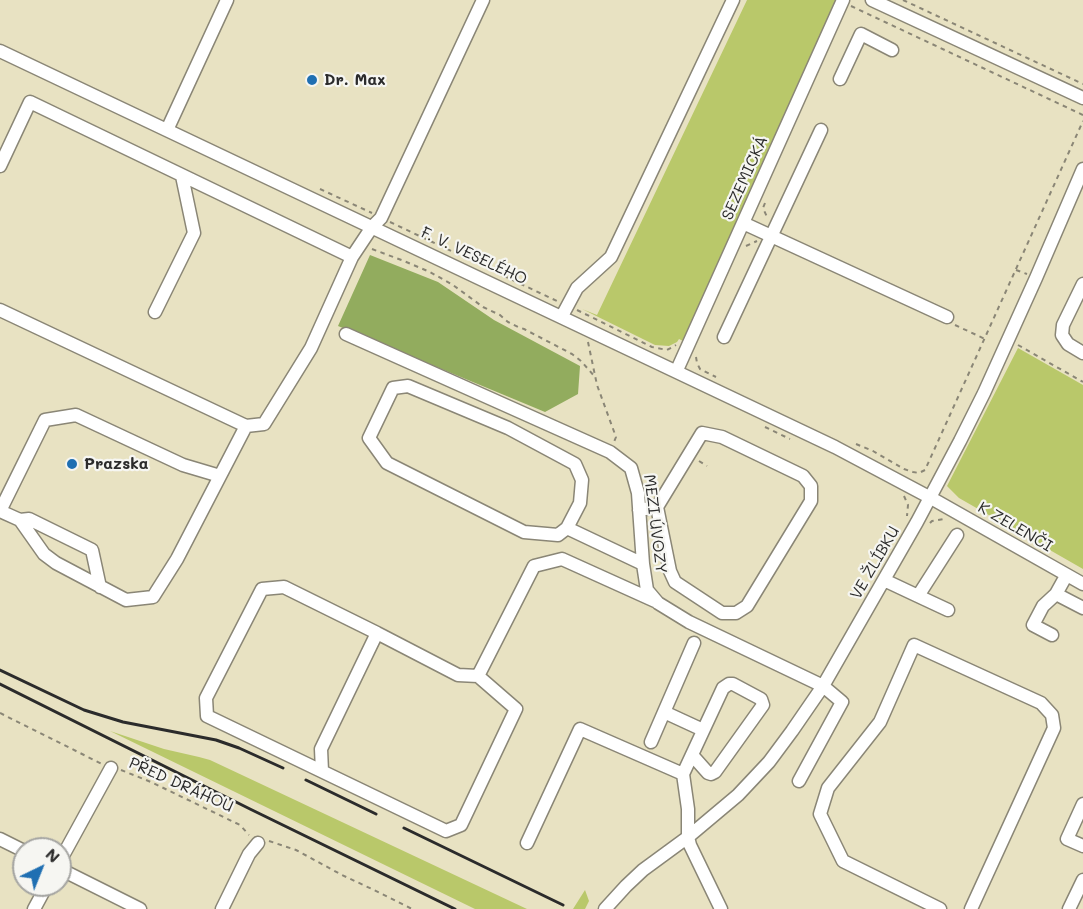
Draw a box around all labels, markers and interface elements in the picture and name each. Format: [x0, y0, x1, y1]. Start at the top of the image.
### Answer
place label: Dr. Max [324, 70, 386, 90]
marker: Dr. Max [305, 73, 319, 87]
street label: SEZEMICKÁ [718, 133, 772, 223]
street label: F. V. VESELÉHO [418, 223, 530, 289]
place label: Prazska [84, 454, 149, 474]
marker: Prazska [65, 457, 79, 471]
street label: MEZI ÚVOZY [639, 473, 671, 575]
street label: K ZELENČI [974, 498, 1056, 556]
street label: VE ŽLÍBKU [846, 523, 904, 603]
street label: PŘED DRÁHOU [126, 753, 236, 817]
north arrow [12, 837, 72, 897]
text: N [42, 843, 65, 867]

